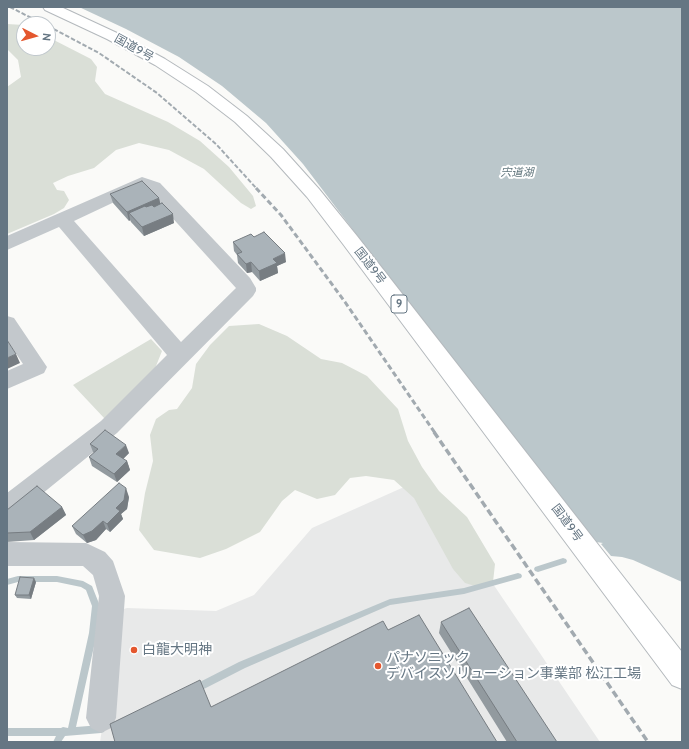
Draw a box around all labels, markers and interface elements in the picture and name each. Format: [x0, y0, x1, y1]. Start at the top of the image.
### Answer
north arrow [16, 16, 56, 56]
street label: 国道9号 [112, 31, 156, 65]
text: N [40, 33, 54, 42]
water label: 宍道湖 [501, 166, 533, 180]
street label: 国道9号 [351, 245, 389, 287]
road number: 9 [391, 295, 407, 313]
street label: 国道9号 [548, 502, 586, 544]
place label: 白龍大明神 [142, 642, 212, 658]
marker: 白龍大明神 [129, 645, 139, 655]
place label: パナソニック デバイスソリューション事業部 松江工場 [386, 650, 641, 682]
marker: パナソニック デバイスソリューション事業部 松江工場 [373, 661, 383, 671]

